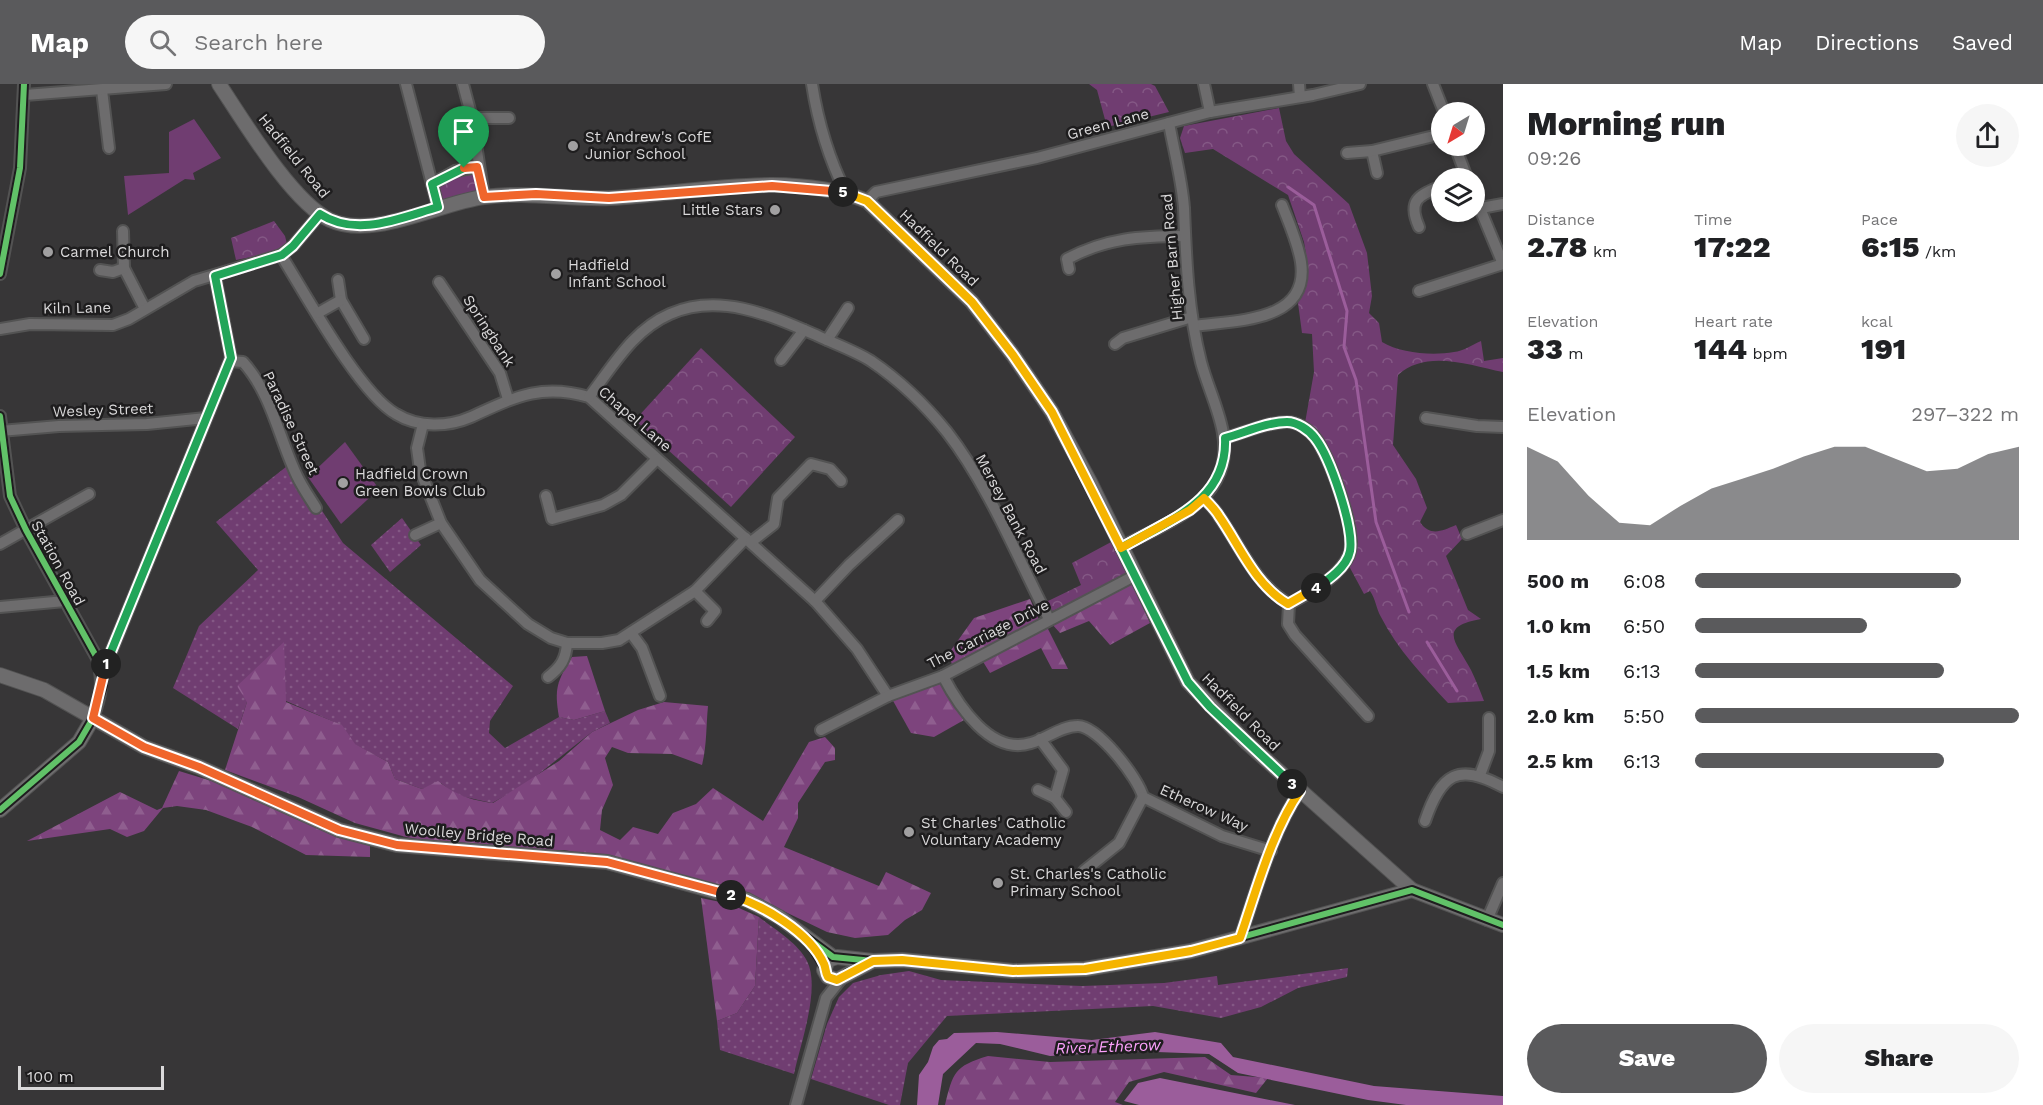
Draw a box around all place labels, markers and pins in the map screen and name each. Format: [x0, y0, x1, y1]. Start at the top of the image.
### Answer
pin [438, 106, 489, 168]
place label: St Andrew's CofE Junior School [585, 128, 712, 163]
marker: St Andrew's CofE Junior School [566, 139, 580, 153]
pin: 5 [828, 177, 858, 207]
place label: Little Stars [682, 201, 763, 219]
marker: Little Stars [768, 203, 782, 217]
place label: Carmel Church [60, 243, 169, 261]
marker: Carmel Church [41, 245, 55, 259]
place label: Hadfield Infant School [568, 256, 666, 291]
marker: Hadfield Infant School [549, 267, 563, 281]
place label: Hadfield Crown Green Bowls Club [355, 465, 486, 500]
marker: Hadfield Crown Green Bowls Club [336, 476, 350, 490]
pin: 4 [1301, 573, 1331, 603]
pin: 1 [91, 649, 121, 679]
pin: 3 [1277, 769, 1307, 799]
place label: St Charles' Catholic Voluntary Academy [921, 814, 1066, 849]
marker: St Charles' Catholic Voluntary Academy [902, 825, 916, 839]
place label: St. Charles's Catholic Primary School [1010, 865, 1167, 900]
marker: St. Charles's Catholic Primary School [991, 876, 1005, 890]
pin: 2 [716, 880, 746, 910]

